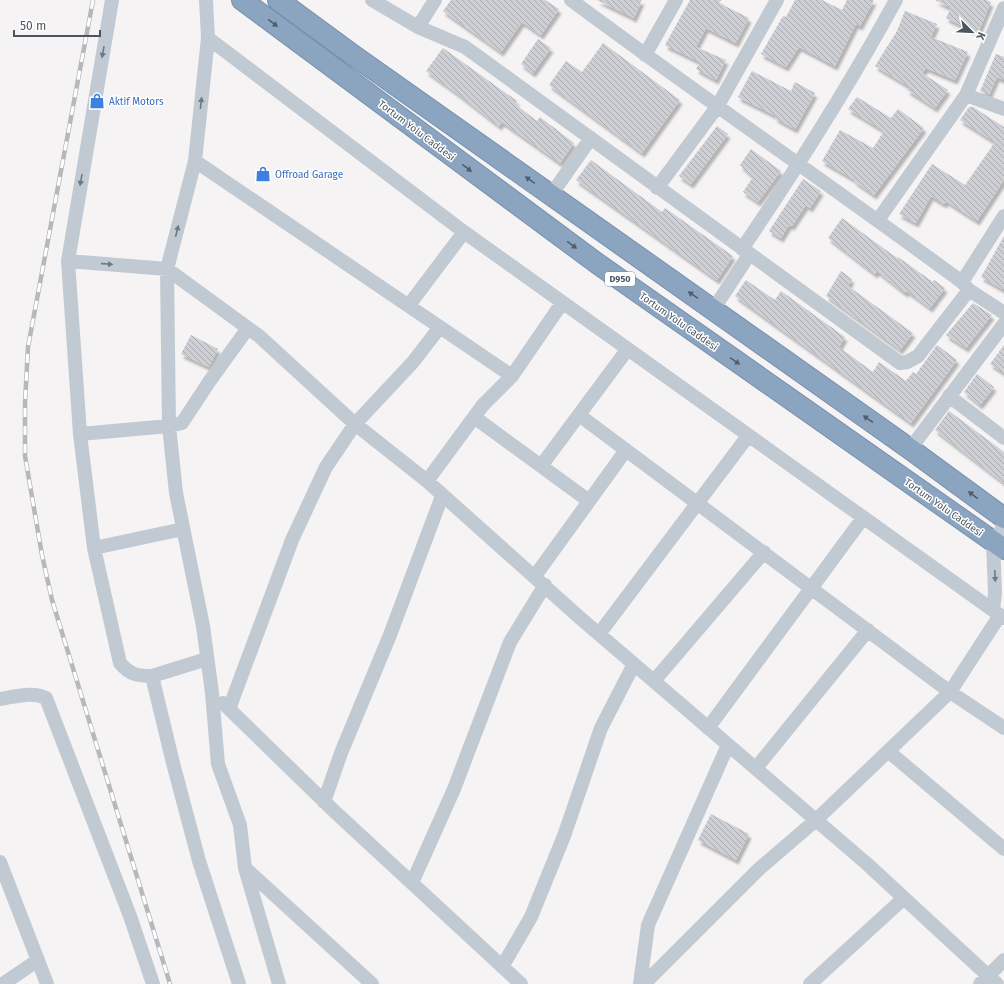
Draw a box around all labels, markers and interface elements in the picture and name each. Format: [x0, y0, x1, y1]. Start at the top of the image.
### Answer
scale bar [14, 12, 100, 38]
north arrow [952, 12, 992, 52]
text: 50 m [20, 19, 46, 33]
one-way arrow [268, 19, 278, 27]
text: K [973, 30, 988, 43]
one-way arrow [100, 46, 106, 58]
shop icon: Aktif Motors [88, 92, 106, 110]
place label: Aktif Motors [109, 96, 164, 108]
one-way arrow [198, 97, 204, 109]
street label: Tortum Yolu Caddesi [376, 98, 457, 164]
one-way arrow [462, 164, 473, 172]
shop icon: Offroad Garage [254, 165, 272, 183]
place label: Offroad Garage [275, 169, 343, 181]
one-way arrow [78, 174, 84, 186]
one-way arrow [524, 176, 535, 184]
one-way arrow [174, 225, 180, 237]
one-way arrow [567, 240, 577, 248]
one-way arrow [101, 260, 113, 267]
road number: D950 [605, 272, 635, 286]
street label: Tortum Yolu Caddesi [637, 290, 720, 353]
one-way arrow [687, 291, 698, 299]
one-way arrow [730, 357, 740, 365]
one-way arrow [862, 415, 873, 423]
street label: Tortum Yolu Caddesi [902, 476, 985, 539]
one-way arrow [967, 491, 978, 499]
one-way arrow [991, 570, 998, 582]

